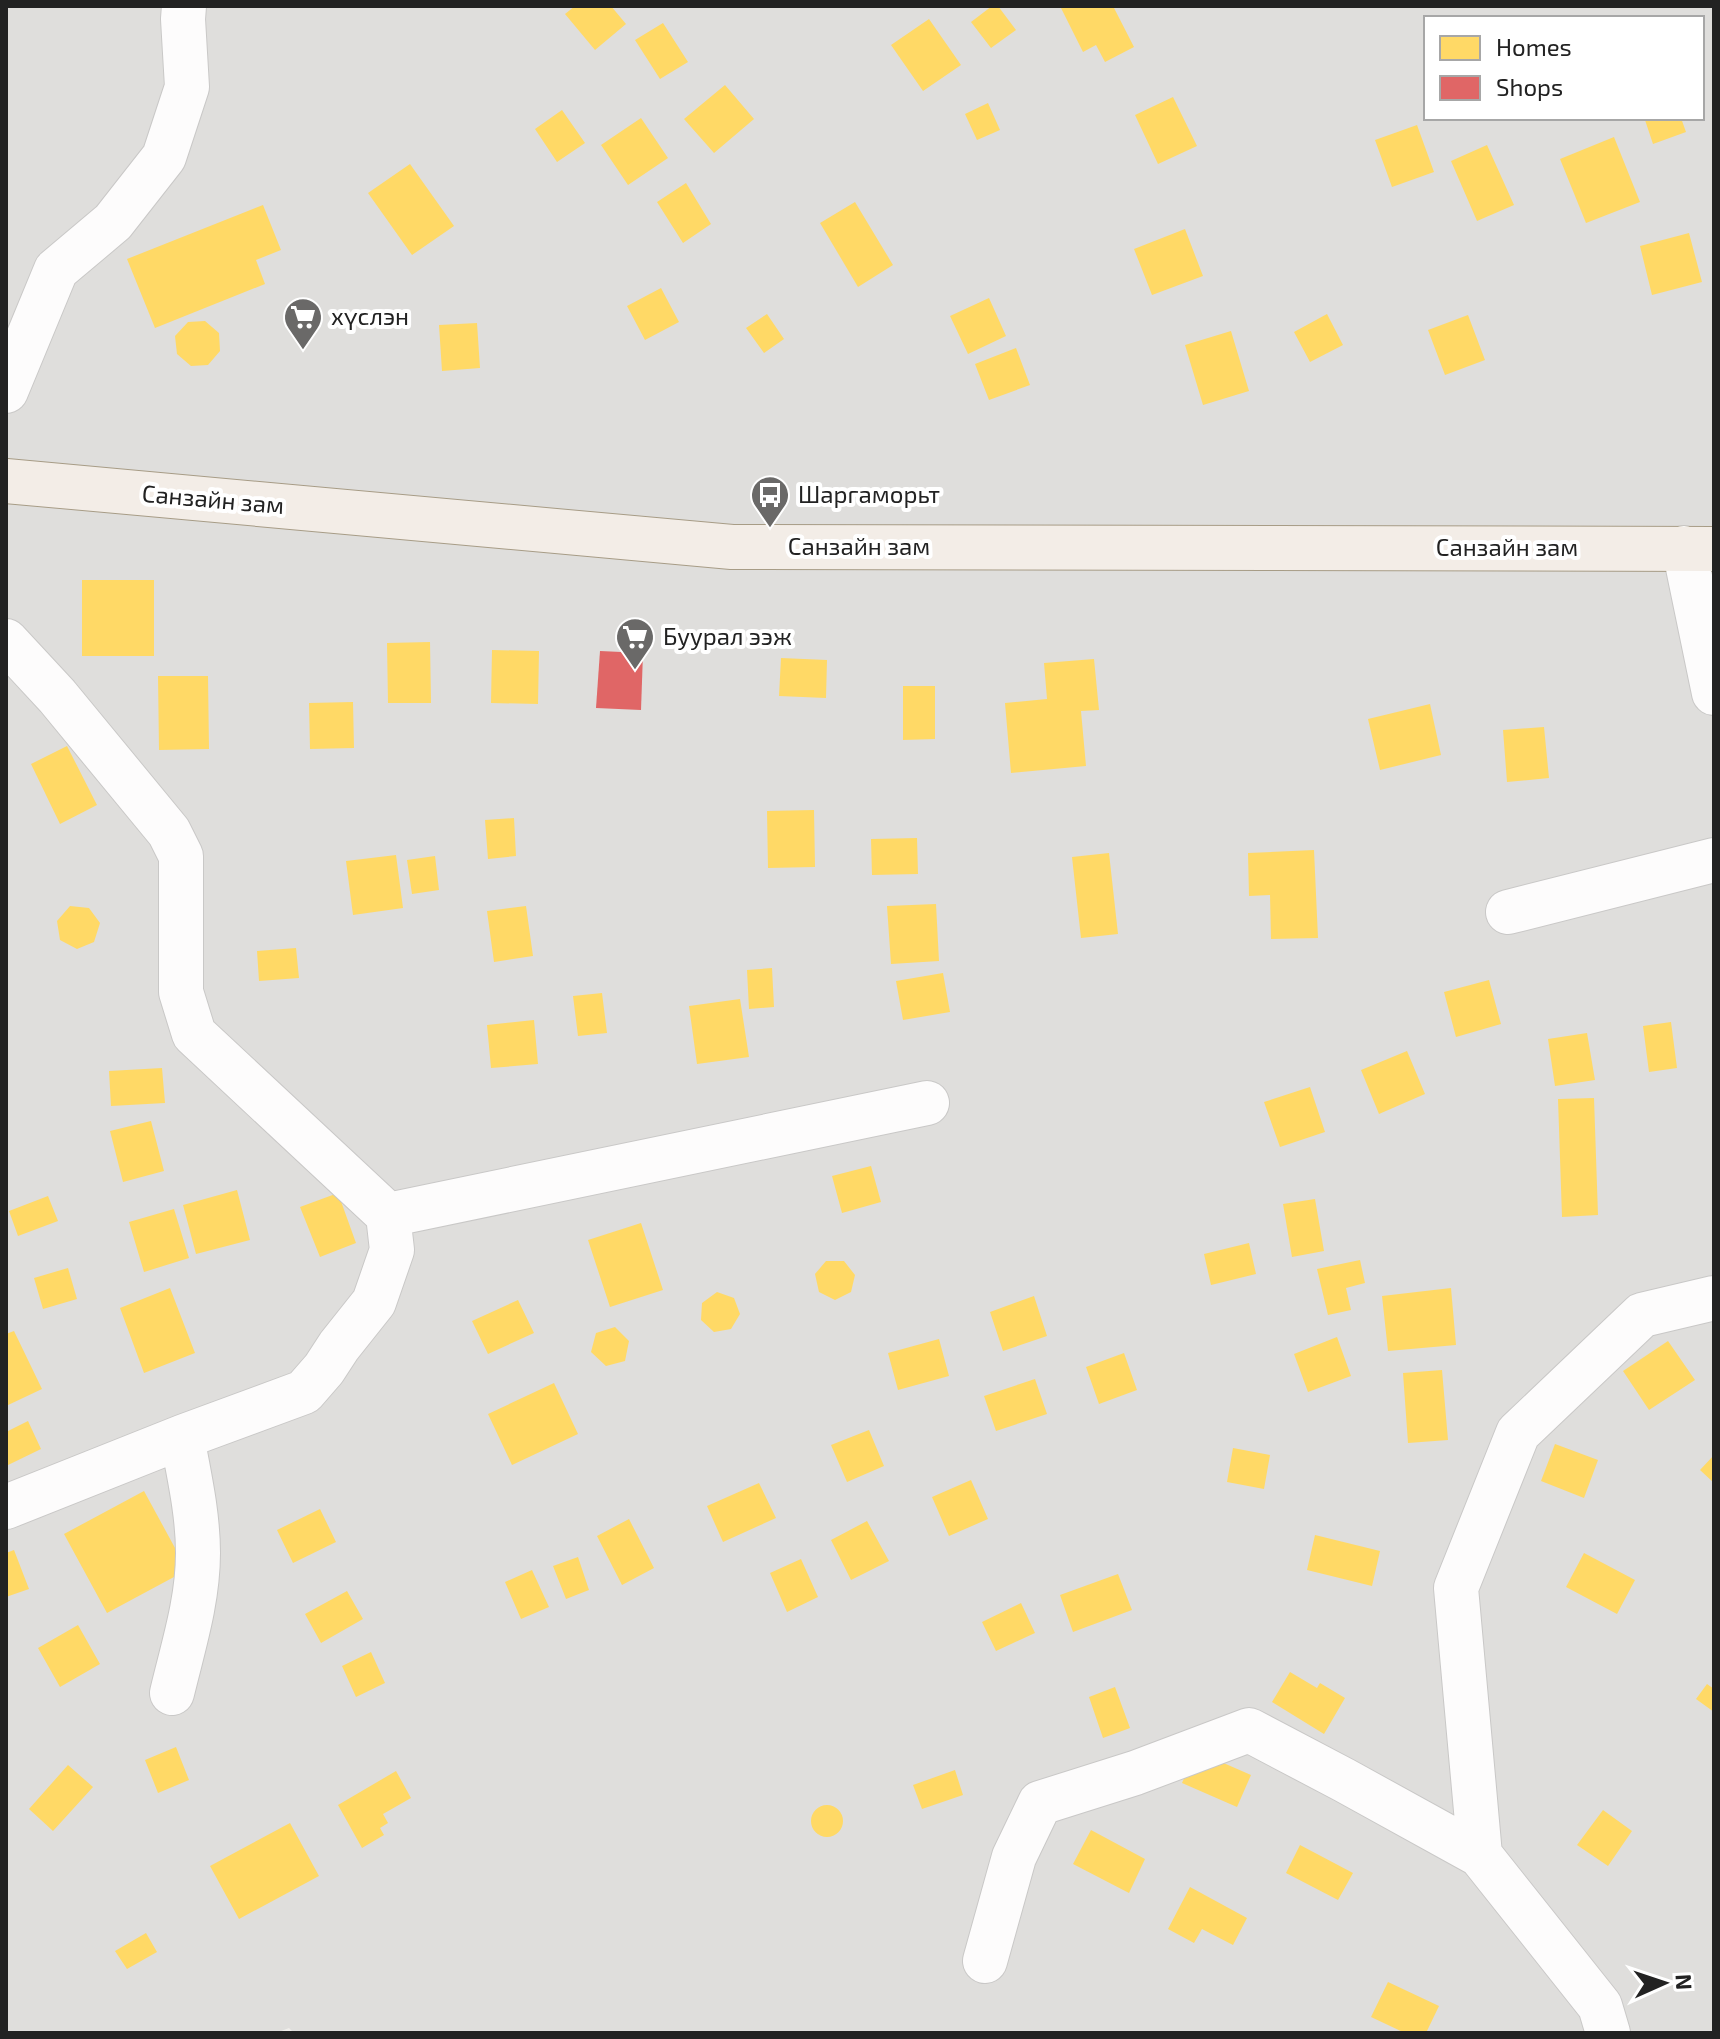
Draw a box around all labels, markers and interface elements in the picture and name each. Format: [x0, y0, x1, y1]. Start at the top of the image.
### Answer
legend [1424, 16, 1704, 120]
text: Homes [1496, 32, 1572, 61]
text: Shops [1496, 72, 1563, 101]
supermarket icon: хүслэн [282, 296, 324, 351]
place label: хүслэн [331, 301, 409, 330]
bus stop icon: Шаргаморьт [749, 474, 791, 529]
street label: Санзайн зам [141, 478, 285, 519]
place label: Шаргаморьт [798, 479, 940, 508]
street label: Санзайн зам [788, 531, 930, 560]
street label: Санзайн зам [1436, 532, 1578, 561]
supermarket icon: Буурал ээж [614, 616, 656, 671]
place label: Буурал ээж [663, 621, 792, 651]
north arrow [1624, 1943, 1704, 2023]
text: N [1672, 1973, 1698, 1991]

